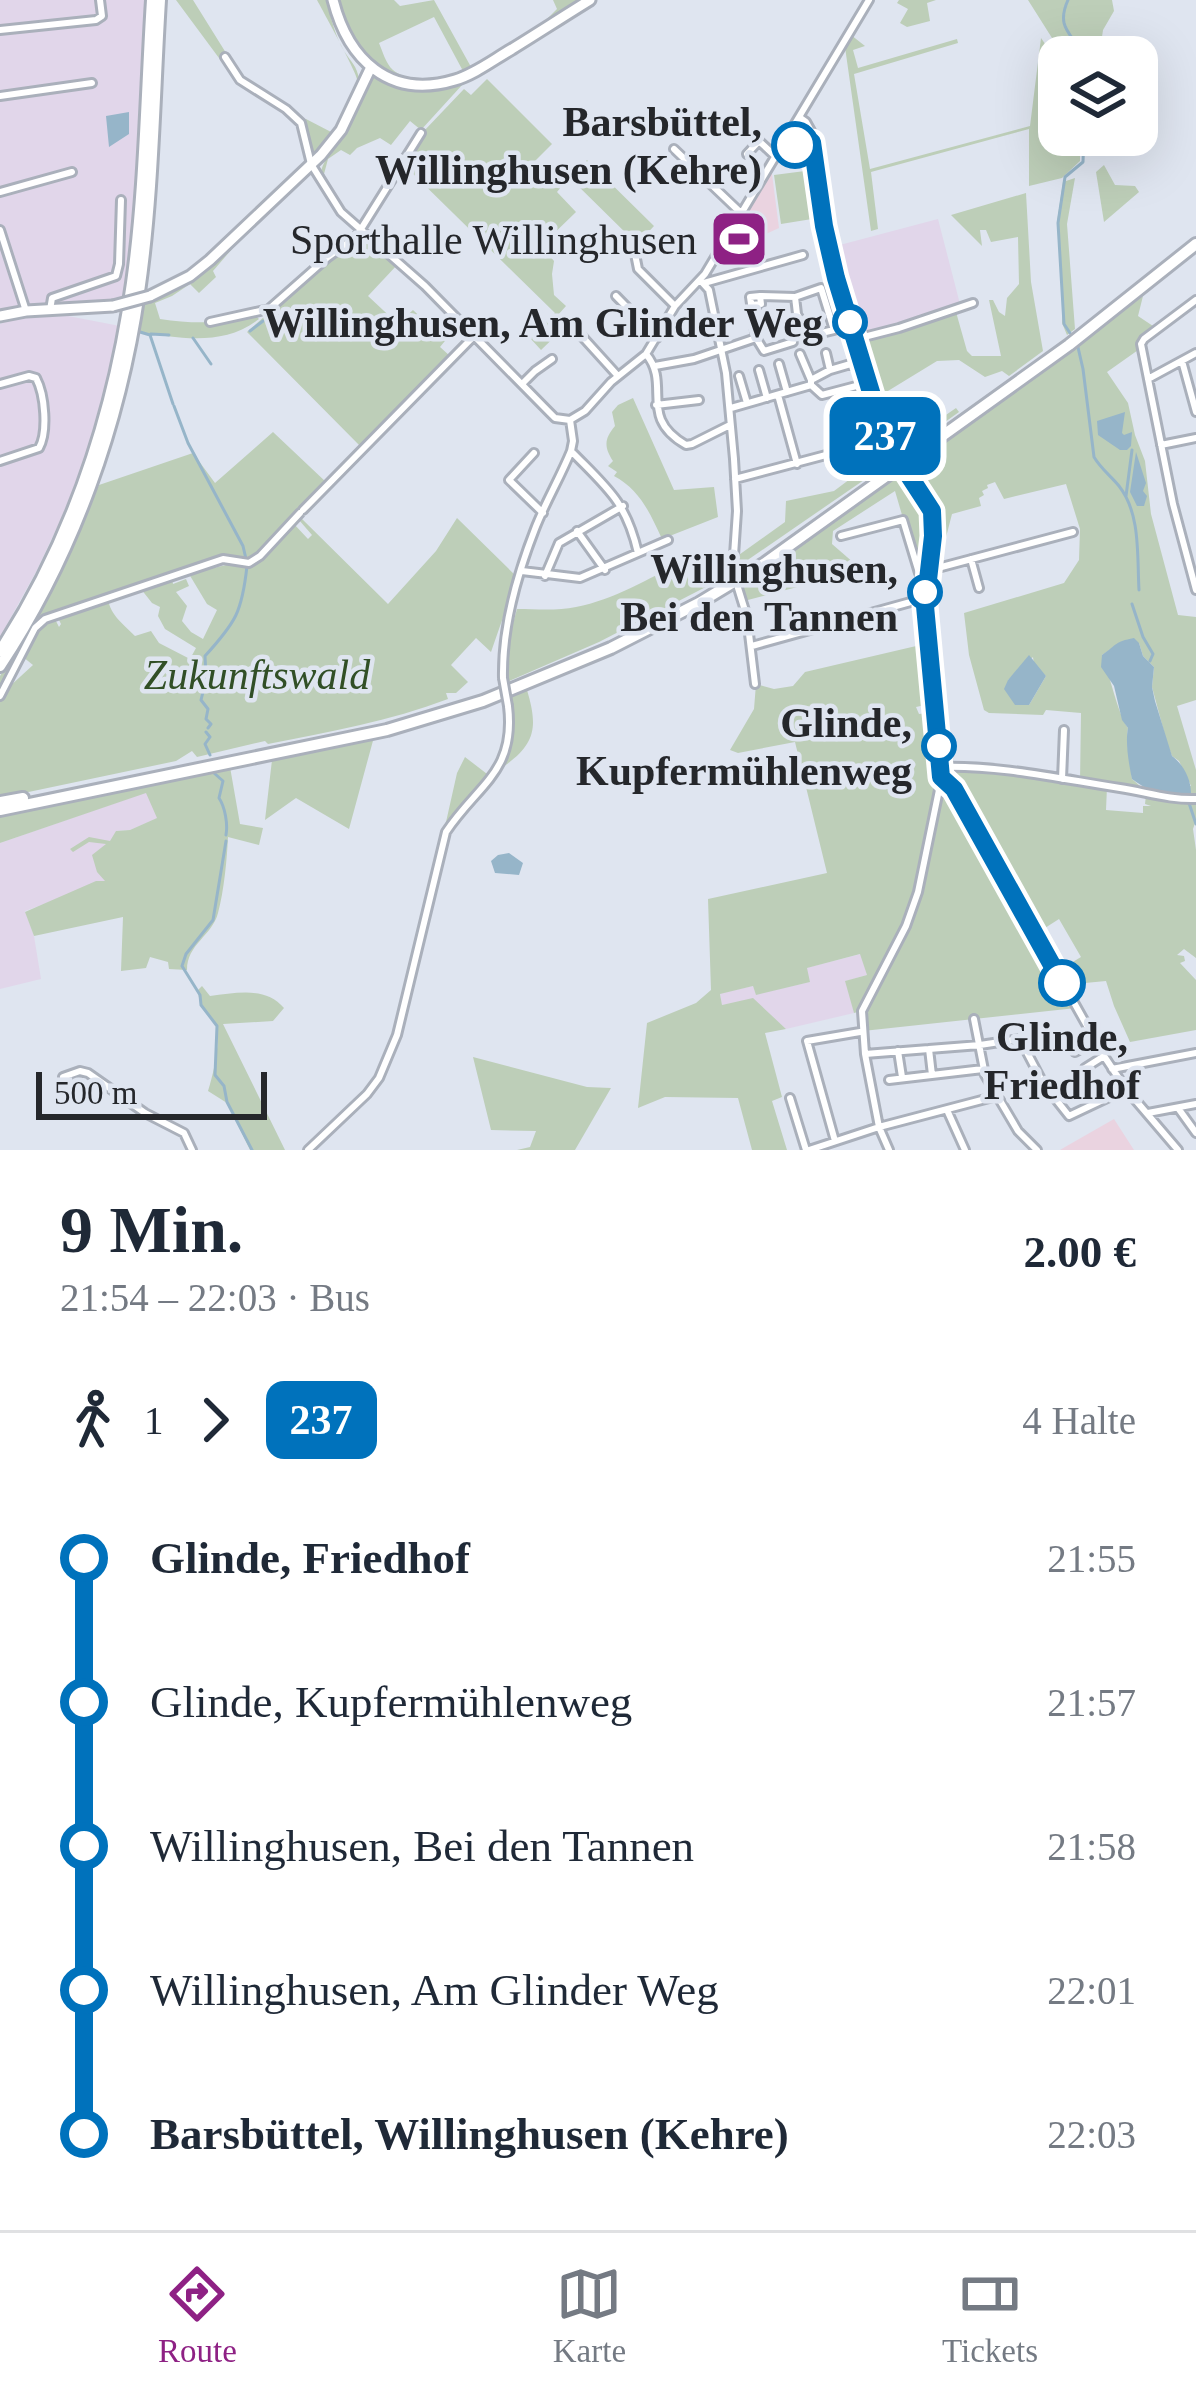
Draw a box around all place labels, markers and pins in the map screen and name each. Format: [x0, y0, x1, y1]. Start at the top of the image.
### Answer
place label: Barsbüttel, Willinghusen (Kehre) [375, 99, 762, 194]
marker: Barsbüttel, Willinghusen (Kehre) [773, 123, 817, 167]
sports icon: Sporthalle Willinghusen [708, 208, 770, 270]
place label: Sporthalle Willinghusen [290, 217, 697, 263]
place label: Willinghusen, Am Glinder Weg [263, 300, 823, 346]
marker: Willinghusen, Am Glinder Weg [834, 306, 866, 338]
place label: Willinghusen, Bei den Tannen [620, 546, 898, 640]
marker: Willinghusen, Bei den Tannen [909, 576, 941, 608]
place label: Glinde, Kupfermühlenweg [576, 700, 912, 794]
marker: Glinde, Kupfermühlenweg [923, 730, 955, 762]
marker: Glinde, Friedhof [1040, 961, 1084, 1005]
place label: Glinde, Friedhof [984, 1014, 1141, 1108]

